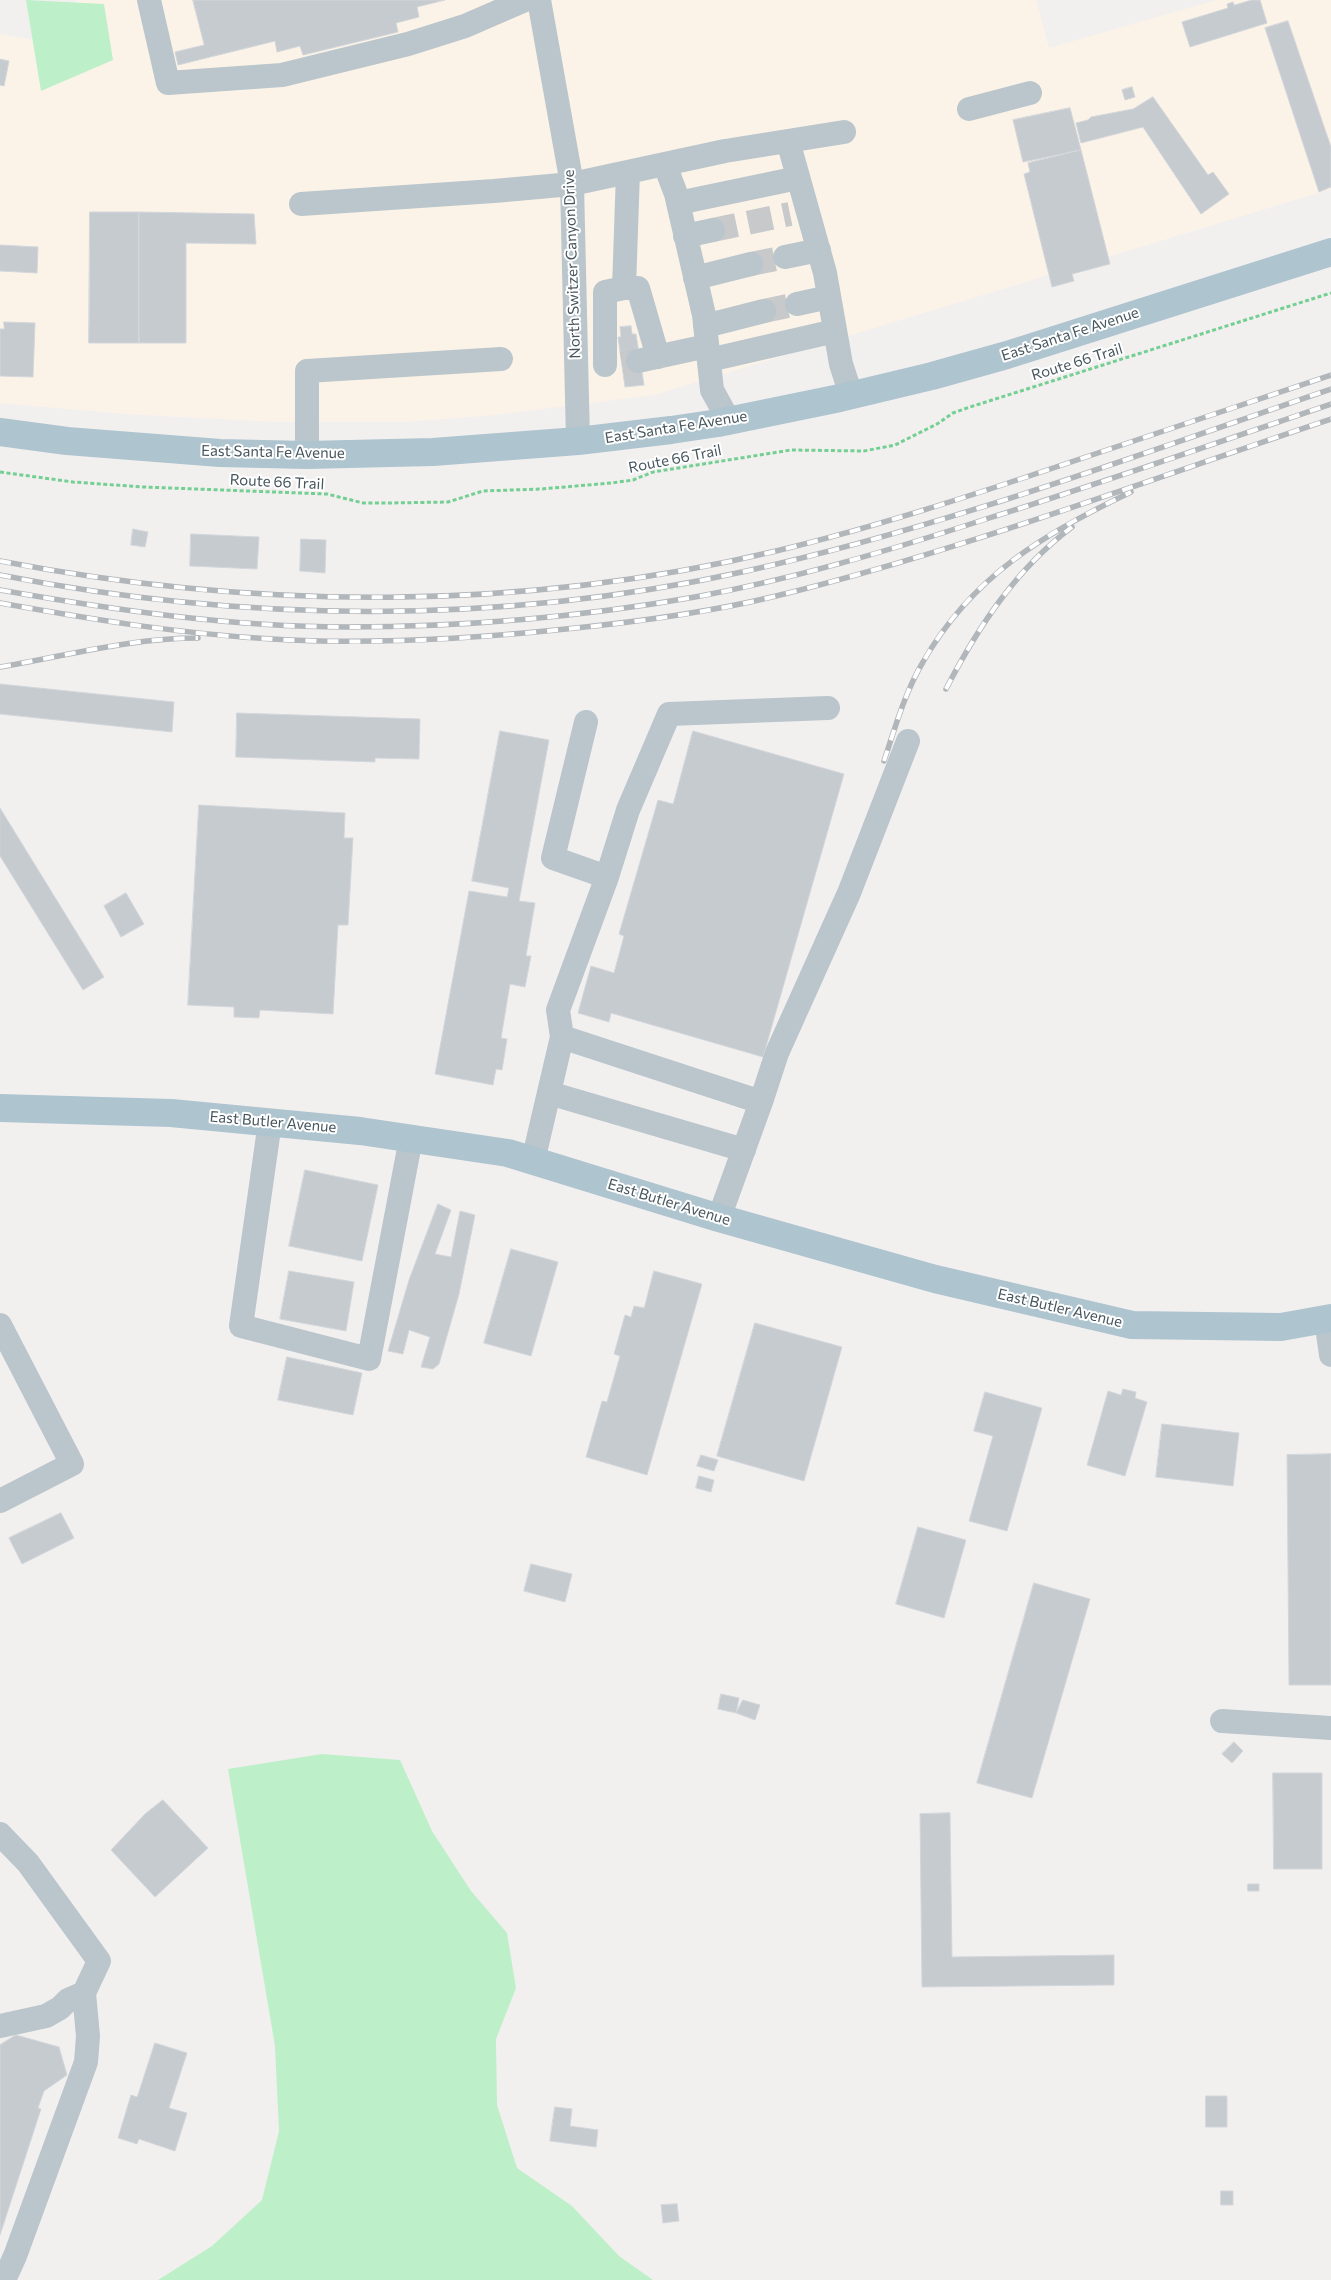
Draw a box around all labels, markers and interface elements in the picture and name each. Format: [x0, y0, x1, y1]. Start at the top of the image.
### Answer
street label: North Switzer Canyon Drive [560, 169, 584, 359]
street label: East Santa Fe Avenue [999, 303, 1141, 365]
street label: Route 66 Trail [1029, 340, 1125, 384]
street label: East Santa Fe Avenue [604, 407, 748, 447]
street label: Route 66 Trail [627, 441, 723, 477]
street label: East Santa Fe Avenue [201, 442, 345, 462]
street label: Route 66 Trail [229, 471, 325, 493]
street label: East Butler Avenue [209, 1107, 337, 1137]
street label: East Butler Avenue [605, 1175, 733, 1229]
street label: East Butler Avenue [996, 1285, 1124, 1331]

